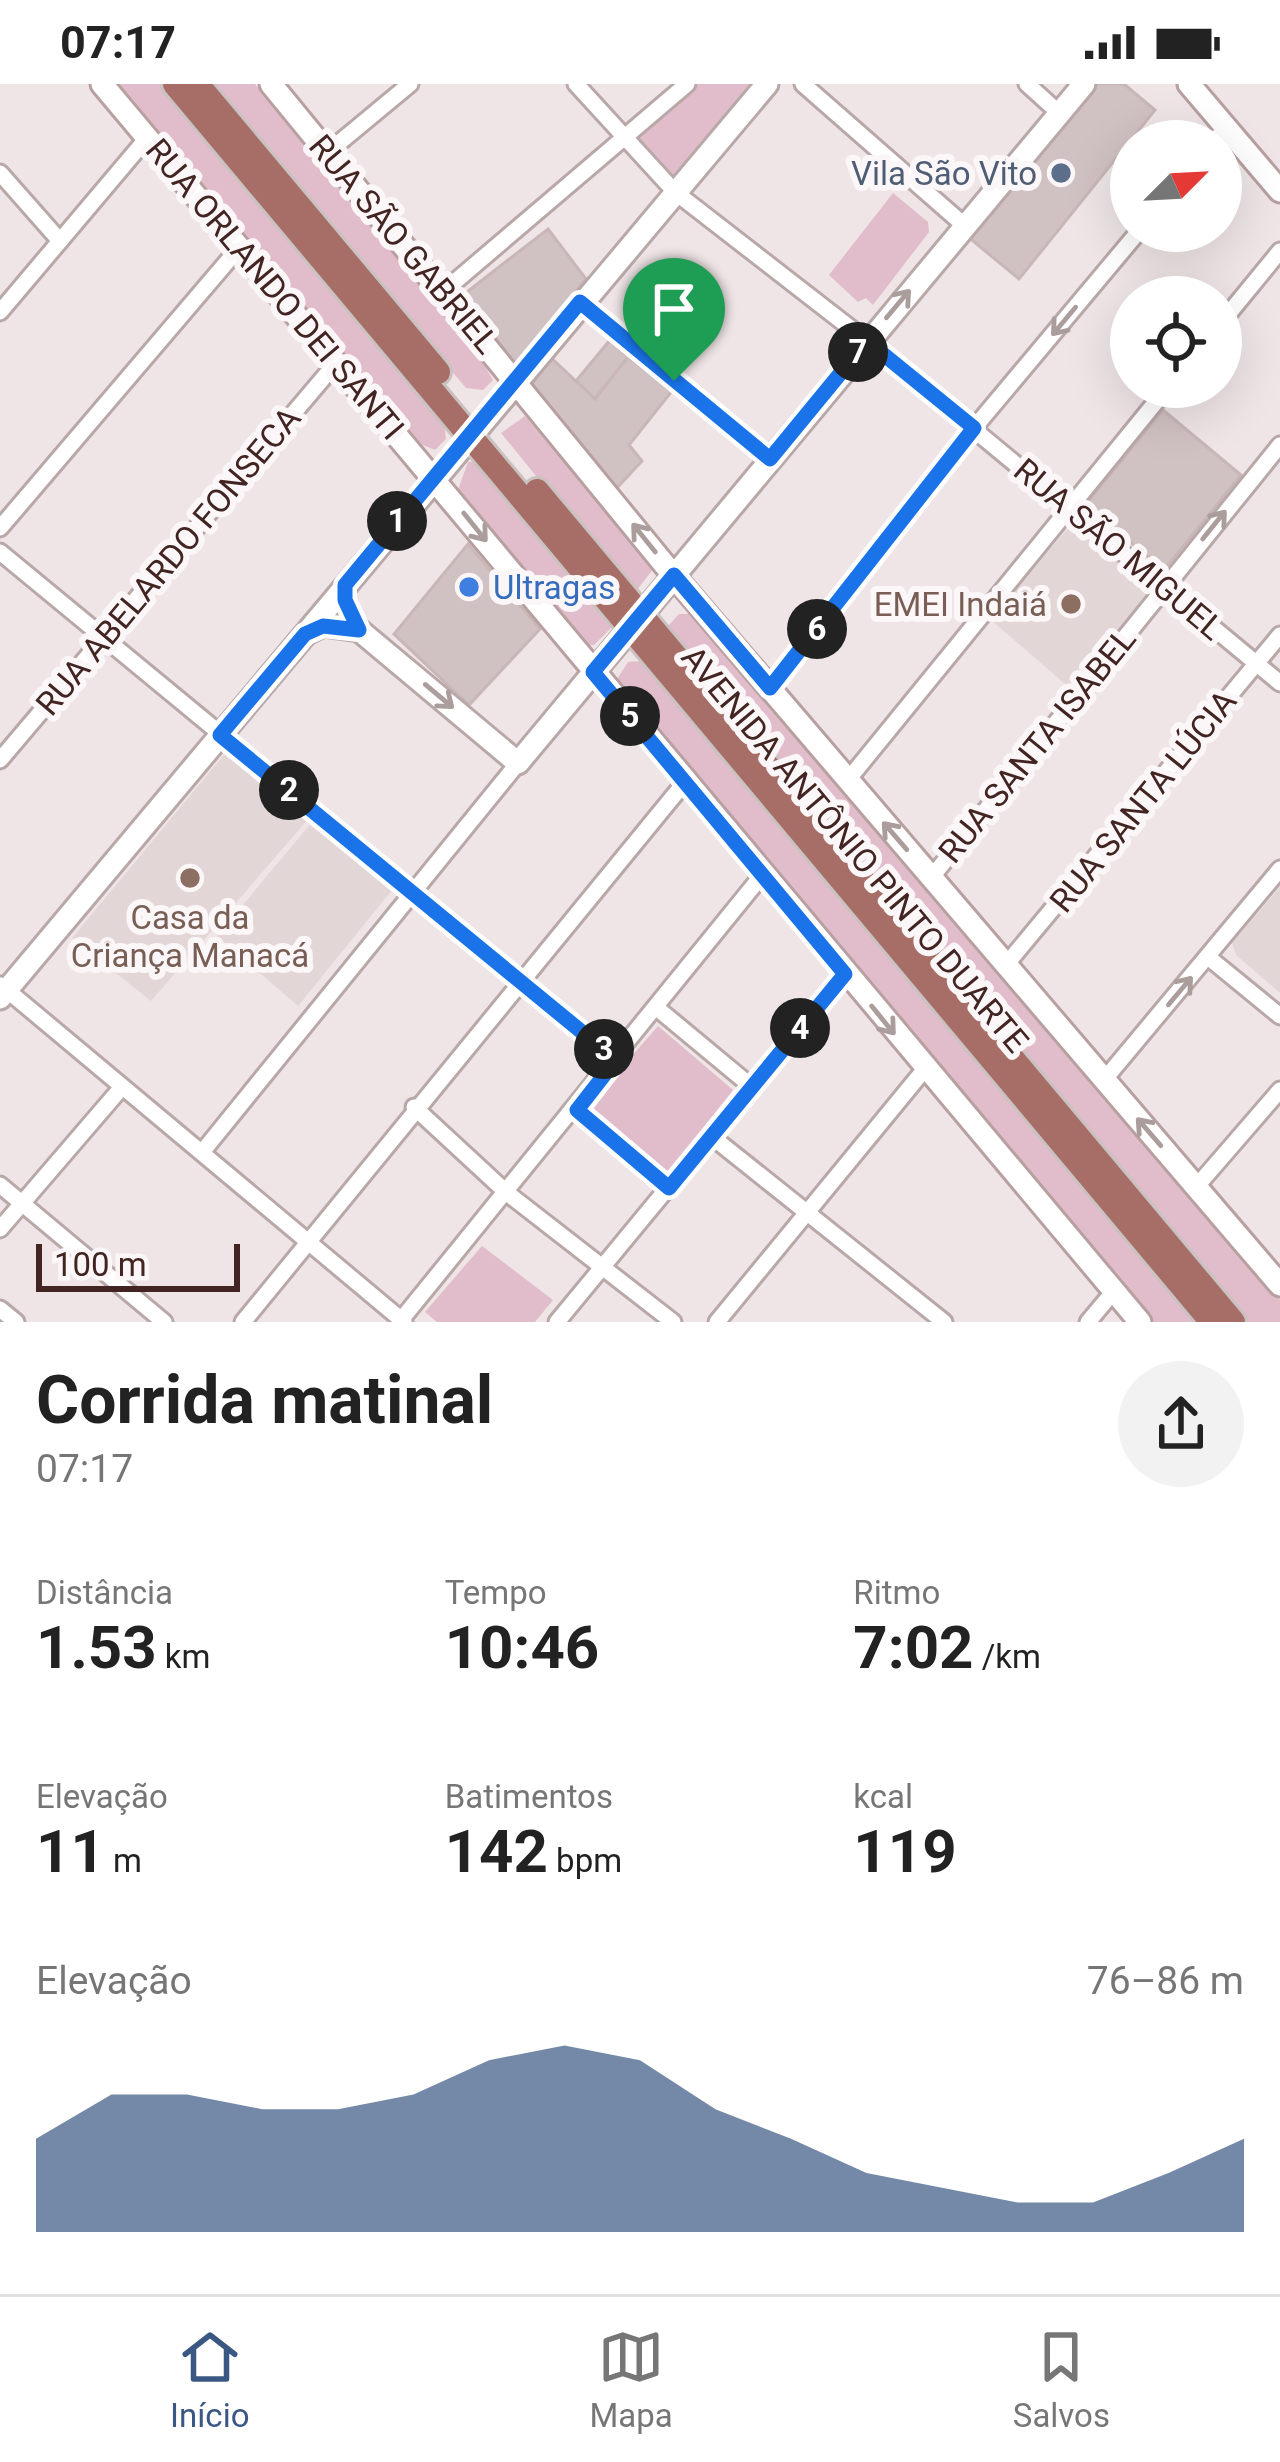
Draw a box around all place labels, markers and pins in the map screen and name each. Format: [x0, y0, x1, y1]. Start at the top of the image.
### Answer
place label: Vila São Vito [851, 154, 1037, 193]
marker: Vila São Vito [1048, 160, 1074, 186]
pin [623, 258, 725, 381]
pin: 7 [828, 322, 888, 382]
pin: 1 [367, 491, 427, 551]
place label: Ultragas [493, 568, 615, 607]
marker: Ultragas [456, 574, 482, 600]
place label: EMEI Indaiá [874, 585, 1047, 624]
marker: EMEI Indaiá [1058, 591, 1084, 617]
pin: 6 [787, 599, 847, 659]
pin: 5 [600, 686, 660, 746]
pin: 2 [259, 760, 319, 820]
marker: Casa da Criança Manacá [177, 865, 203, 891]
place label: Casa da Criança Manacá [71, 898, 309, 975]
pin: 4 [770, 998, 830, 1058]
pin: 3 [574, 1019, 634, 1079]

